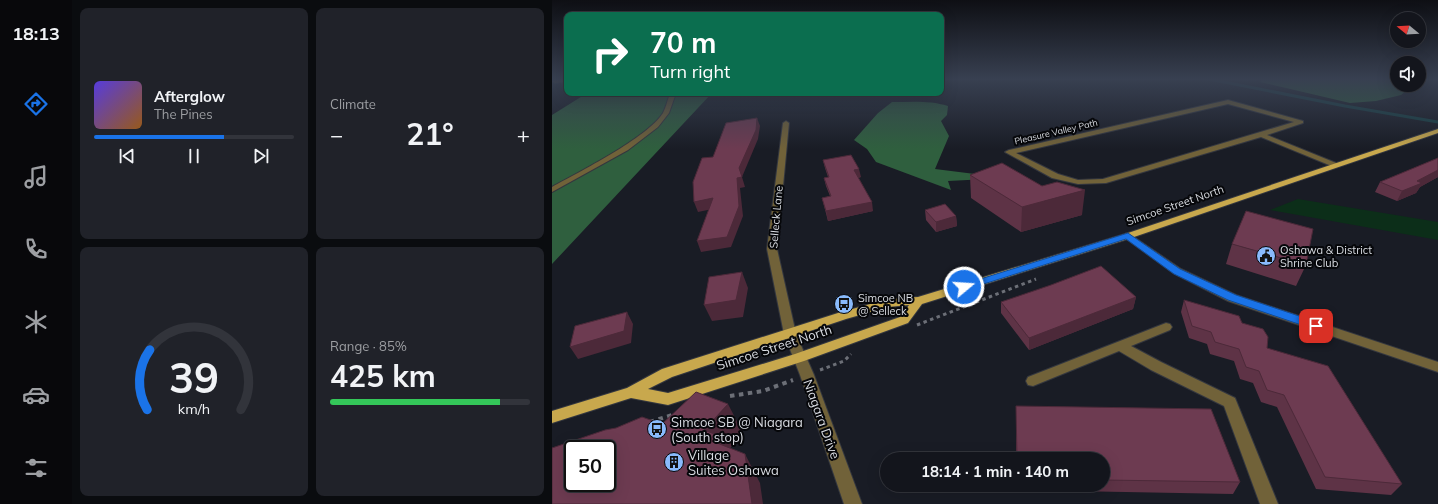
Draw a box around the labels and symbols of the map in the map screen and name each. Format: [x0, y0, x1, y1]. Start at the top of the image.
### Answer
north arrow [1390, 12, 1426, 48]
street label: Pleasure Valley Path [1013, 117, 1099, 147]
street label: Simcoe Street North [1125, 182, 1225, 228]
street label: Selleck Lane [766, 185, 786, 249]
place label: Oshawa & District Shrine Club [1280, 243, 1372, 270]
public building icon: Oshawa & District Shrine Club [1255, 245, 1277, 267]
position arrow [943, 266, 985, 308]
place label: Simcoe NB @ Selleck [858, 291, 913, 318]
bus stop icon: Simcoe NB @ Selleck [833, 293, 855, 315]
pin [1299, 309, 1333, 343]
street label: Simcoe Street North [714, 321, 834, 373]
street label: Niagara Drive [800, 377, 844, 461]
place label: Simcoe SB @ Niagara (South stop) [671, 414, 803, 445]
bus stop icon: Simcoe SB @ Niagara (South stop) [646, 418, 668, 440]
speed limit sign: 50 [564, 440, 616, 492]
place label: Village Suites Oshawa [688, 447, 779, 478]
building icon: Village Suites Oshawa [663, 451, 685, 473]

